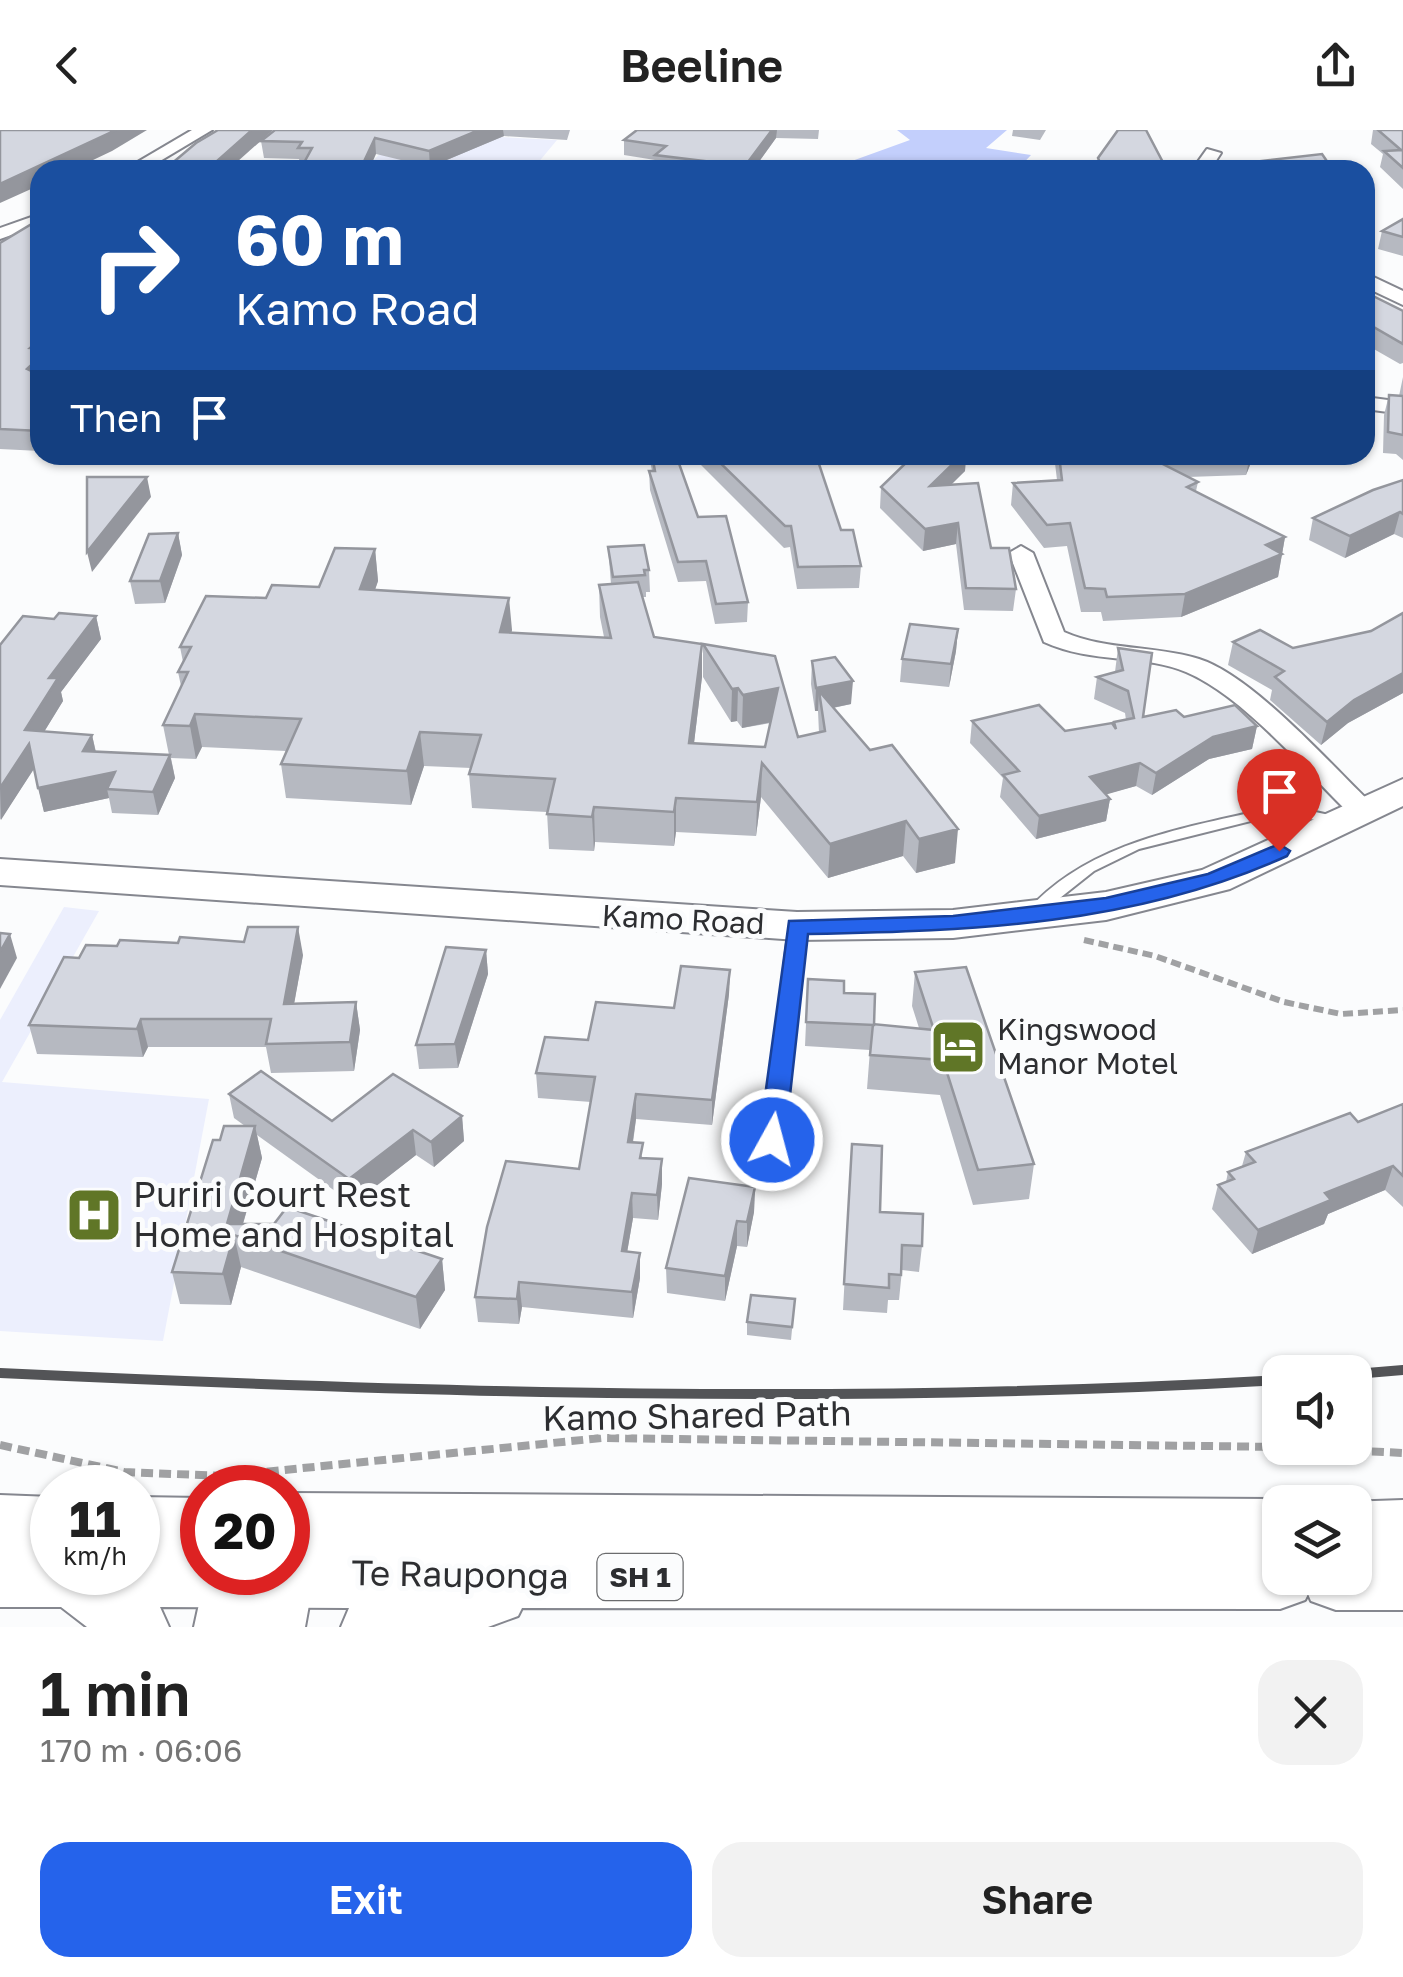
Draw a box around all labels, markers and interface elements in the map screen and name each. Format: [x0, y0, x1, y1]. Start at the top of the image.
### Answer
icon: back [40, 38, 95, 93]
text: Beeline [620, 38, 783, 92]
icon: share [1308, 38, 1363, 93]
text: 60 m [235, 196, 404, 280]
icon: right [70, 200, 200, 330]
text: Kamo Road [235, 281, 479, 335]
icon: arrive [182, 390, 237, 445]
text: Then [70, 395, 162, 440]
pin [1237, 749, 1322, 852]
icon: arrive [1252, 764, 1307, 819]
street label: Kamo Road [601, 897, 765, 941]
place label: Kingswood Manor Motel [997, 1011, 1178, 1081]
hotel icon: Kingswood Manor Motel [928, 1017, 988, 1077]
position arrow [720, 1088, 824, 1192]
place label: Puriri Court Rest Home and Hospital [133, 1173, 454, 1255]
hospital icon: Puriri Court Rest Home and Hospital [64, 1185, 124, 1245]
map controls [1262, 1355, 1372, 1595]
button: sound [1262, 1355, 1372, 1465]
street label: Kamo Shared Path [542, 1391, 852, 1439]
speed limit sign: 20 [180, 1465, 310, 1595]
button: layers [1262, 1485, 1372, 1595]
text: 11 [69, 1488, 121, 1548]
text: km/h [63, 1540, 127, 1571]
street label: Te Rauponga [351, 1551, 569, 1597]
road number: SH 1 [598, 1554, 682, 1600]
text: 1 min [40, 1657, 190, 1729]
button: close [1258, 1660, 1363, 1765]
text: 170 m · 06:06 [40, 1731, 242, 1769]
button: Exit [40, 1842, 692, 1957]
button: Share [712, 1842, 1363, 1957]

